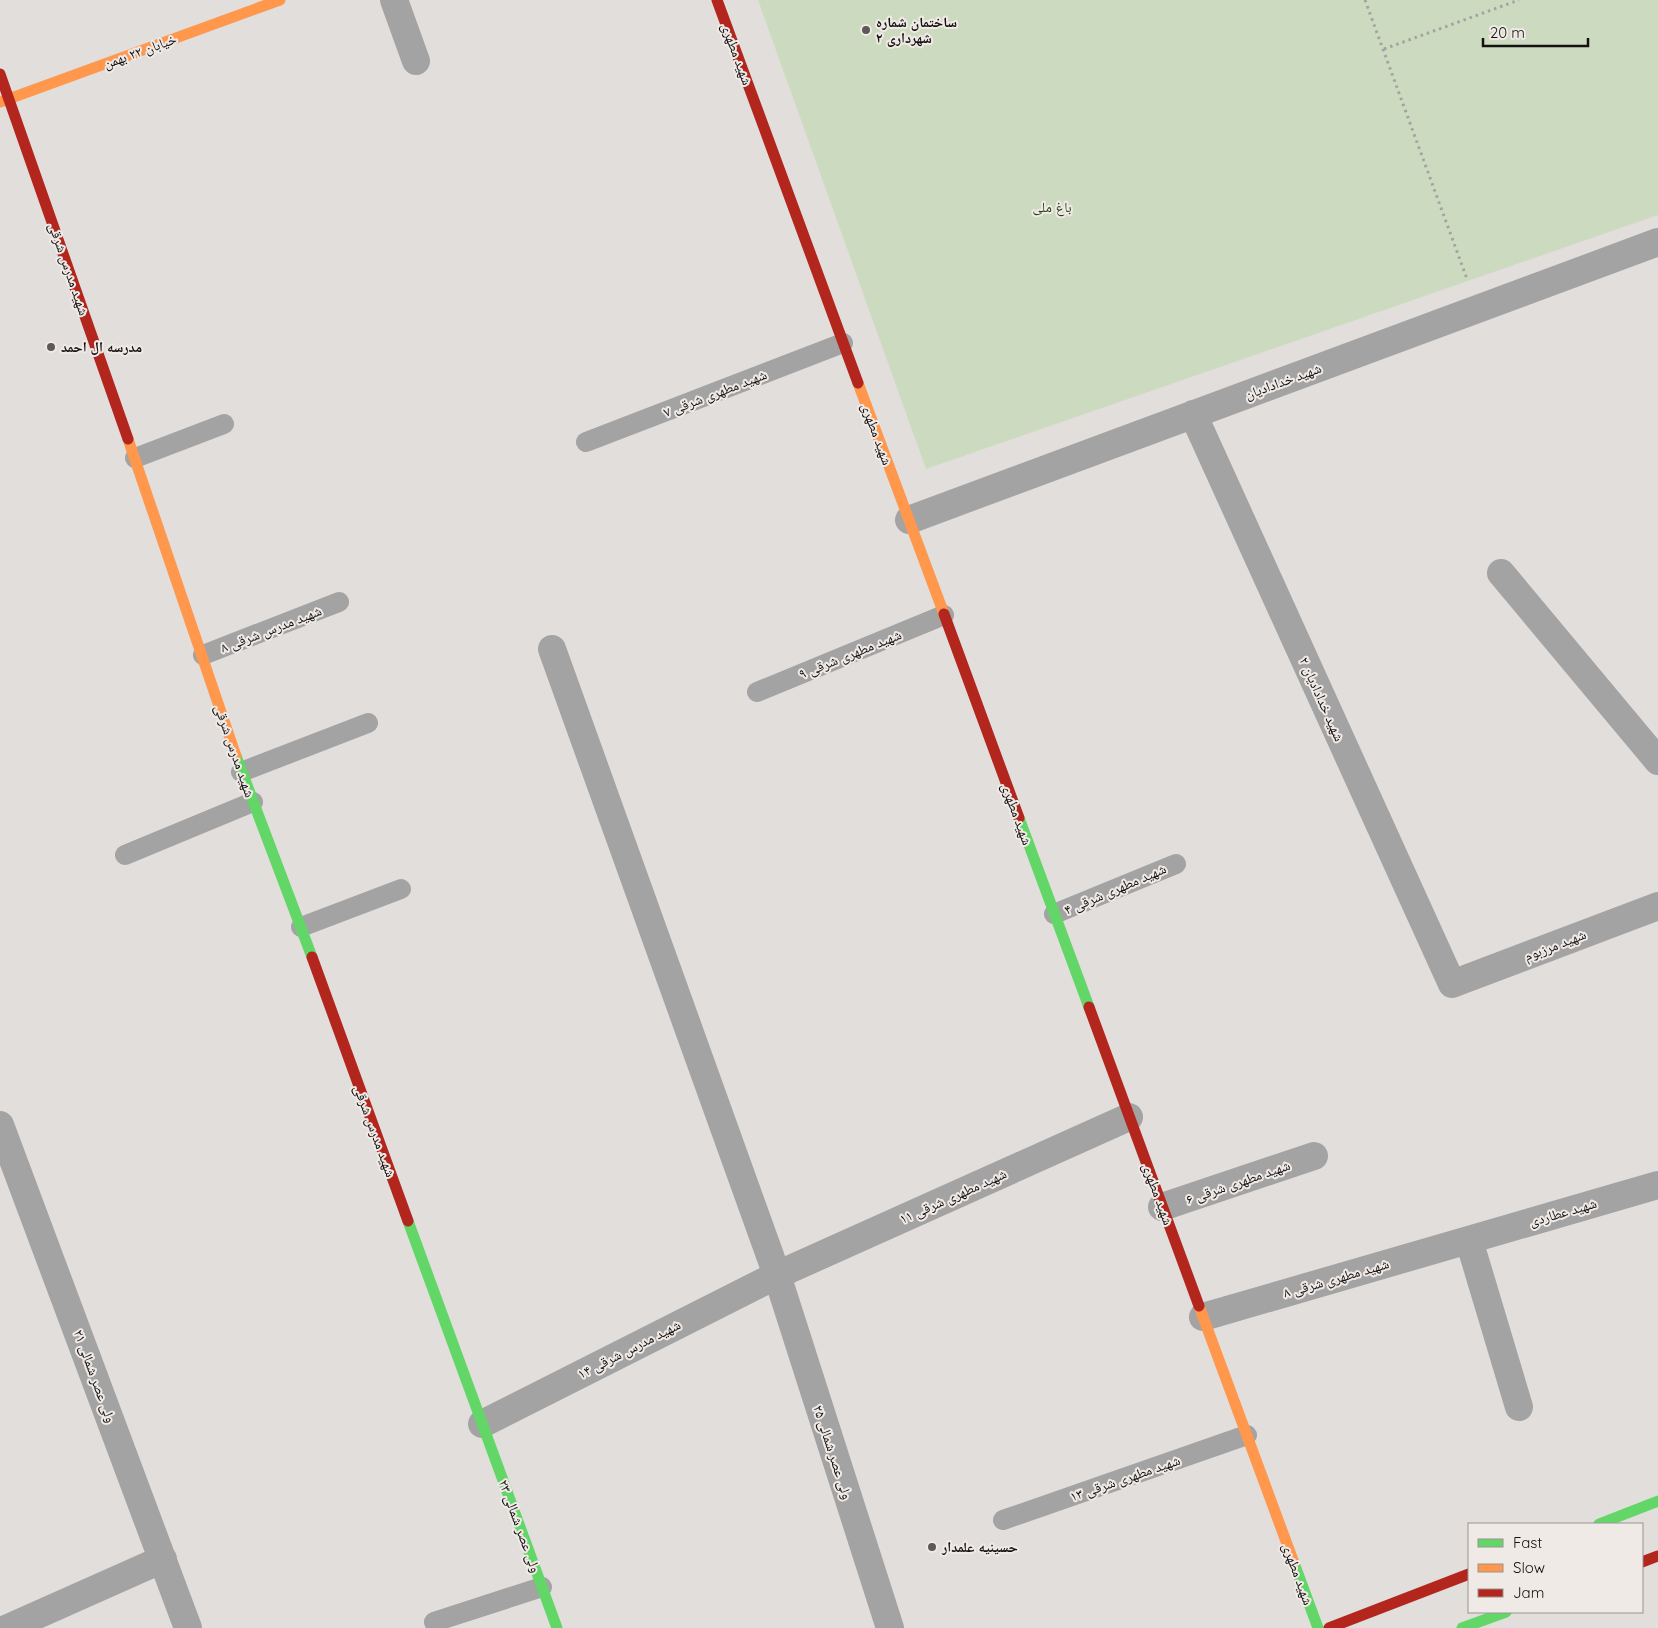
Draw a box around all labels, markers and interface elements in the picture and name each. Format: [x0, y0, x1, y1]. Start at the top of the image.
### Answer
place label: ساختمان شماره ۲ شهرداری [876, 13, 957, 47]
scale bar [1483, 15, 1588, 47]
street label: شهید مطهری [717, 20, 757, 88]
text: 20 m [1490, 23, 1525, 42]
marker: ساختمان شماره ۲ شهرداری [860, 24, 872, 36]
street label: خیابان ۲۲ بهمن [101, 29, 179, 73]
park label: باغ ملی [1032, 198, 1072, 217]
street label: شهید مدرس شرقی [45, 220, 93, 318]
place label: مدرسه ال احمد [61, 338, 142, 356]
marker: مدرسه ال احمد [45, 341, 57, 353]
street label: شهید خدادادیان [1242, 359, 1324, 403]
street label: شهید مطهری شرقی ۷ [661, 365, 769, 421]
street label: شهید مطهری [857, 400, 897, 468]
street label: شهید مدرس شرقی ۸ [218, 601, 324, 657]
street label: شهید مطهری شرقی ۹ [796, 625, 904, 683]
street label: شهید خدادادیان ۲ [1295, 654, 1349, 744]
street label: شهید مدرس شرقی [211, 702, 259, 800]
street label: شهید مطهری [997, 780, 1037, 848]
street label: شهید مطهری شرقی ۴ [1061, 859, 1169, 919]
street label: شهید مرزبوم [1522, 925, 1589, 966]
street label: شهید مدرس شرقی [350, 1082, 400, 1180]
street label: شهید مطهری شرقی ۶ [1183, 1156, 1293, 1208]
street label: شهید مطهری [1138, 1160, 1178, 1228]
street label: شهید مطهری شرقی ۱۱ [897, 1164, 1009, 1228]
street label: شهید عطاردی [1527, 1194, 1599, 1230]
street label: شهید مطهری شرقی ۸ [1281, 1254, 1391, 1302]
street label: شهید مدرس شرقی ۱۴ [574, 1315, 684, 1383]
street label: ولی عصر شمالی ۲۱ [70, 1327, 120, 1425]
street label: ولی عصر شمالی ۲۵ [809, 1403, 857, 1501]
street label: شهید مطهری شرقی ۱۳ [1067, 1451, 1183, 1505]
street label: ولی عصر شمالی ۲۳ [495, 1477, 545, 1575]
legend [1468, 1523, 1643, 1613]
text: Fast [1513, 1533, 1542, 1552]
place label: حسینیه علمدار [941, 1538, 1018, 1556]
street label: شهید مطهری [1278, 1540, 1318, 1608]
marker: حسینیه علمدار [926, 1541, 938, 1553]
text: Slow [1513, 1558, 1545, 1577]
text: Jam [1513, 1583, 1544, 1602]

